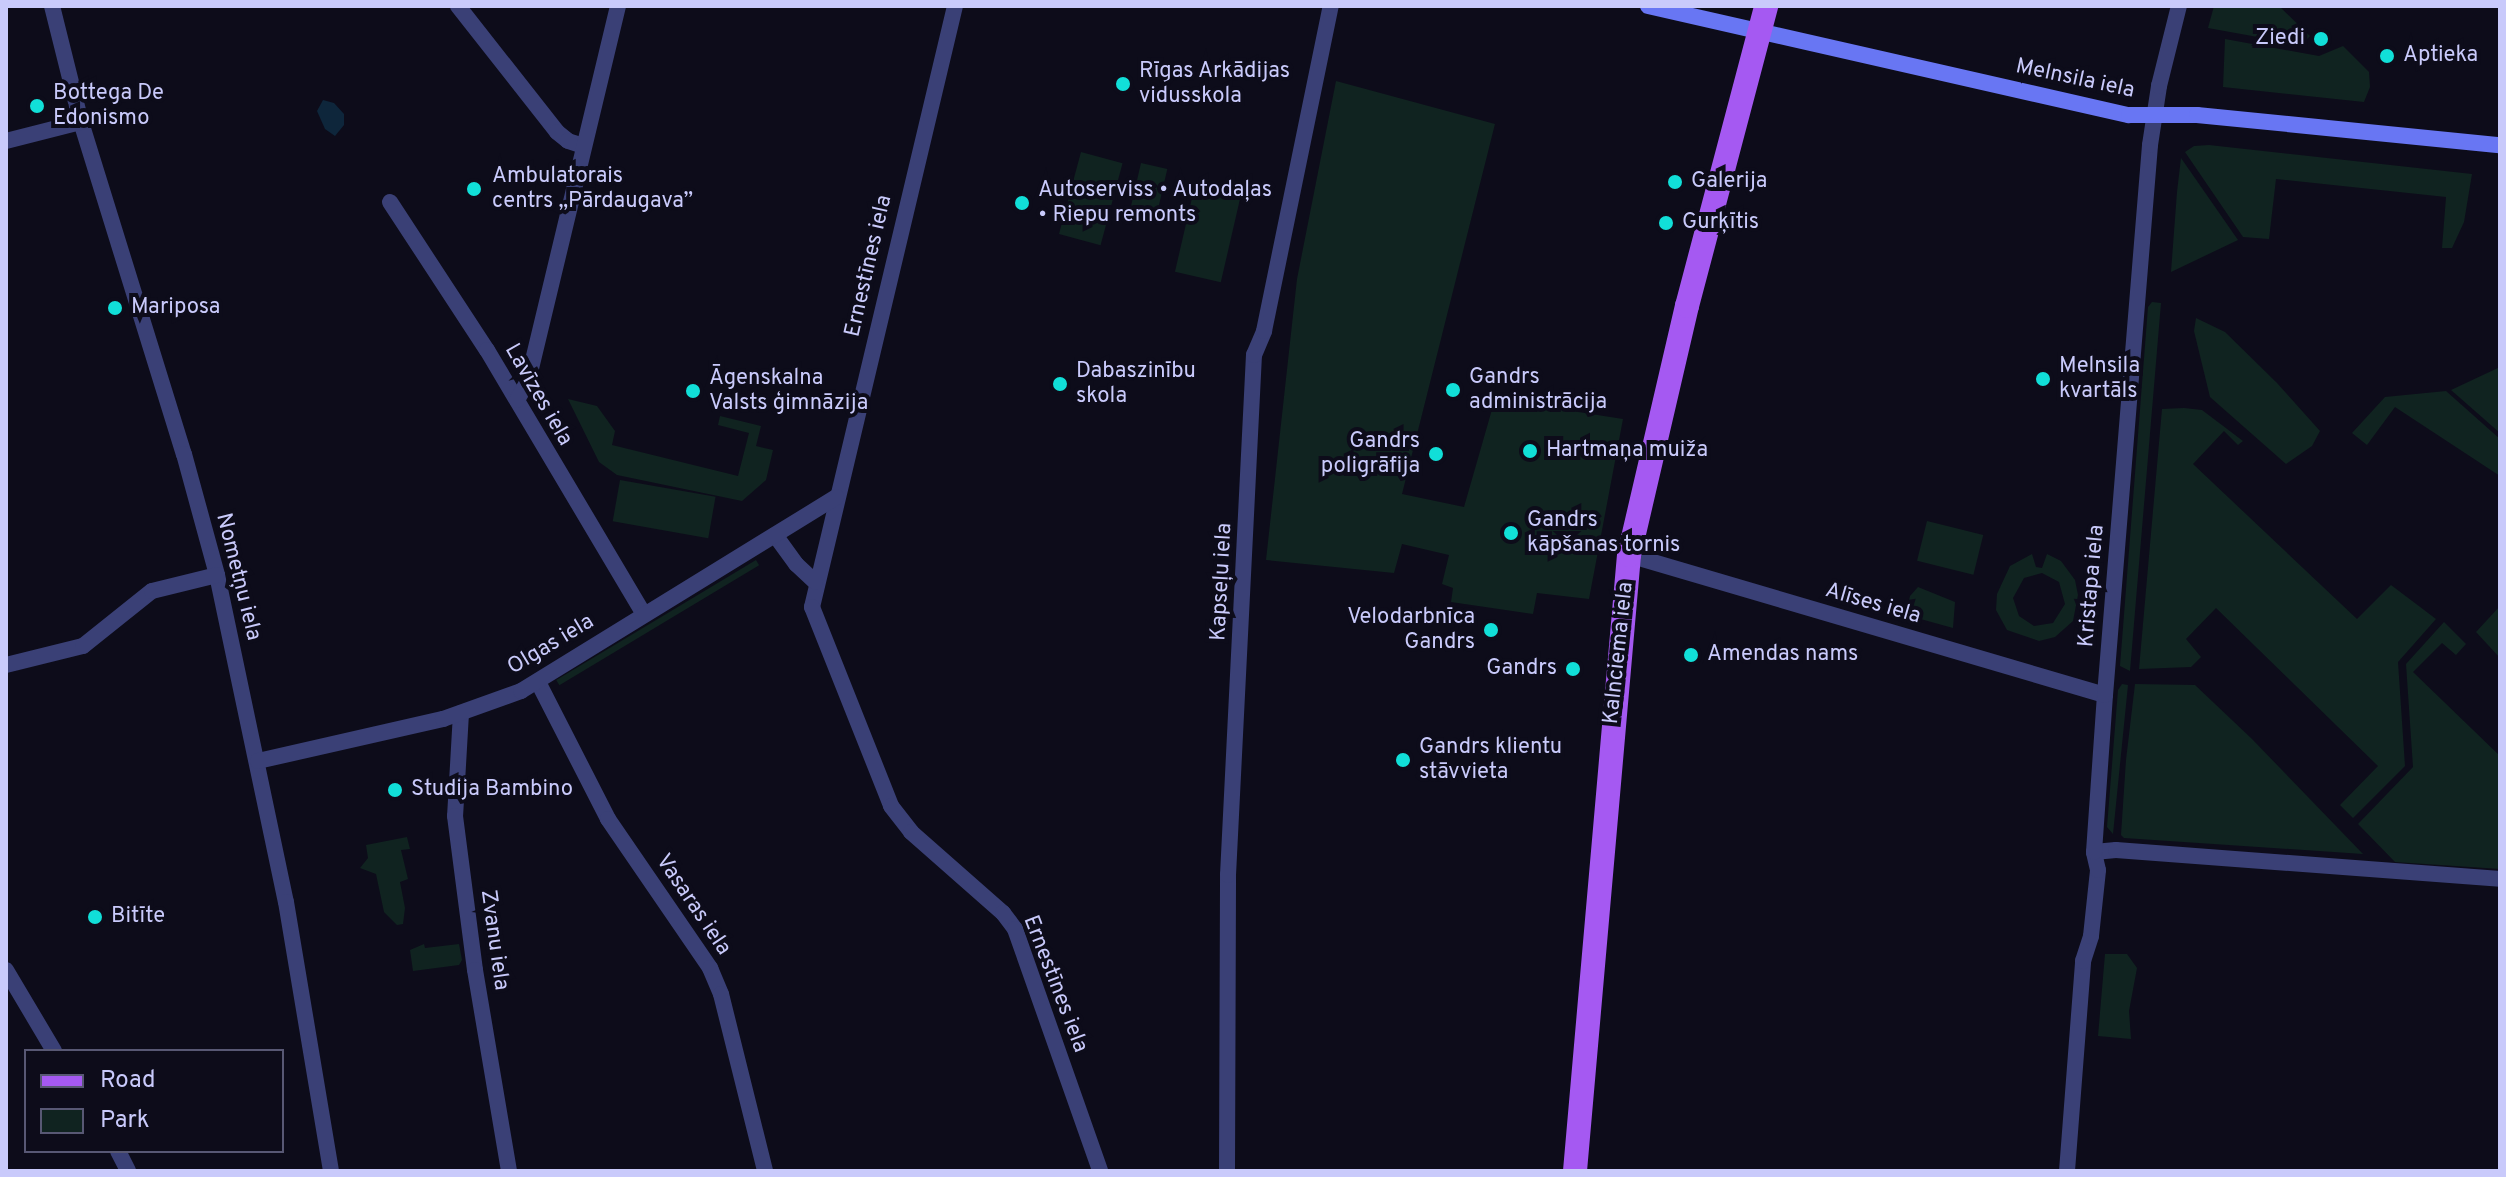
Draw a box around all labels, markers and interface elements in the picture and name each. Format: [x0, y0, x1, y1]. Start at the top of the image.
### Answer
place label: Ziedi [2255, 26, 2305, 52]
marker: Ziedi [2312, 30, 2330, 48]
place label: Aptieka [2403, 43, 2478, 69]
marker: Aptieka [2378, 47, 2396, 65]
street label: Melnsila iela [2013, 54, 2137, 104]
place label: Rīgas Arkādijas vidusskola [1139, 58, 1291, 110]
marker: Rīgas Arkādijas vidusskola [1114, 75, 1132, 93]
place label: Bottega De Edonismo [53, 80, 164, 132]
marker: Bottega De Edonismo [28, 97, 46, 115]
place label: Ambulatorais centrs „Pārdaugava” [492, 163, 693, 214]
place label: Galerija [1691, 169, 1767, 195]
marker: Galerija [1666, 173, 1684, 191]
place label: Autoserviss • Autodaļas • Riepu remonts [1038, 177, 1273, 228]
marker: Ambulatorais centrs „Pārdaugava” [463, 178, 485, 200]
street label: Ernestīnes iela [840, 193, 898, 339]
marker: Autoserviss • Autodaļas • Riepu remonts [1013, 194, 1031, 212]
place label: Gurķītis [1682, 210, 1759, 236]
marker: Gurķītis [1657, 214, 1675, 232]
place label: Mariposa [131, 295, 220, 321]
marker: Mariposa [106, 299, 124, 317]
street label: Lavīzes iela [498, 339, 578, 451]
place label: Melnsila kvartāls [2059, 353, 2140, 404]
place label: Dabaszinību skola [1076, 358, 1196, 410]
place label: Gandrs administrācija [1469, 364, 1607, 416]
place label: Āgenskalna Valsts ģimnāzija [709, 365, 868, 416]
marker: Melnsila kvartāls [2034, 370, 2052, 388]
marker: Dabaszinību skola [1051, 375, 1069, 393]
marker: Gandrs administrācija [1444, 381, 1462, 399]
marker: Āgenskalna Valsts ģimnāzija [684, 382, 702, 400]
place label: Gandrs poligrāfija [1321, 428, 1420, 480]
place label: Hartmaņa muiža [1546, 438, 1708, 464]
marker: Hartmaņa muiža [1521, 442, 1539, 460]
marker: Gandrs poligrāfija [1427, 445, 1445, 463]
place label: Gandrs kāpšanas tornis [1527, 507, 1680, 558]
street label: Nometņu iela [209, 510, 267, 644]
street label: Kapseļu iela [1206, 522, 1238, 642]
marker: Gandrs kāpšanas tornis [1502, 524, 1520, 542]
street label: Kristapa iela [2073, 524, 2111, 648]
street label: Alīses iela [1822, 578, 1924, 630]
street label: Kalnciema iela [1598, 580, 1640, 726]
place label: Velodarbnīca Gandrs [1347, 604, 1475, 656]
street label: Olgas iela [503, 609, 599, 681]
marker: Velodarbnīca Gandrs [1482, 621, 1500, 639]
place label: Amendas nams [1707, 642, 1858, 668]
marker: Amendas nams [1682, 646, 1700, 664]
place label: Gandrs [1486, 656, 1557, 682]
marker: Gandrs [1564, 660, 1582, 678]
place label: Gandrs klientu stāvvieta [1419, 734, 1562, 786]
marker: Gandrs klientu stāvvieta [1394, 751, 1412, 769]
place label: Studija Bambino [411, 777, 573, 803]
marker: Studija Bambino [386, 781, 404, 799]
street label: Vasaras iela [650, 849, 736, 961]
street label: Zvanu iela [474, 888, 514, 992]
place label: Bitīte [111, 904, 165, 930]
marker: Bitīte [86, 908, 104, 926]
street label: Ernestīnes iela [1017, 912, 1093, 1056]
legend [24, 1049, 284, 1153]
text: Road [100, 1066, 156, 1096]
text: Park [100, 1106, 150, 1136]

